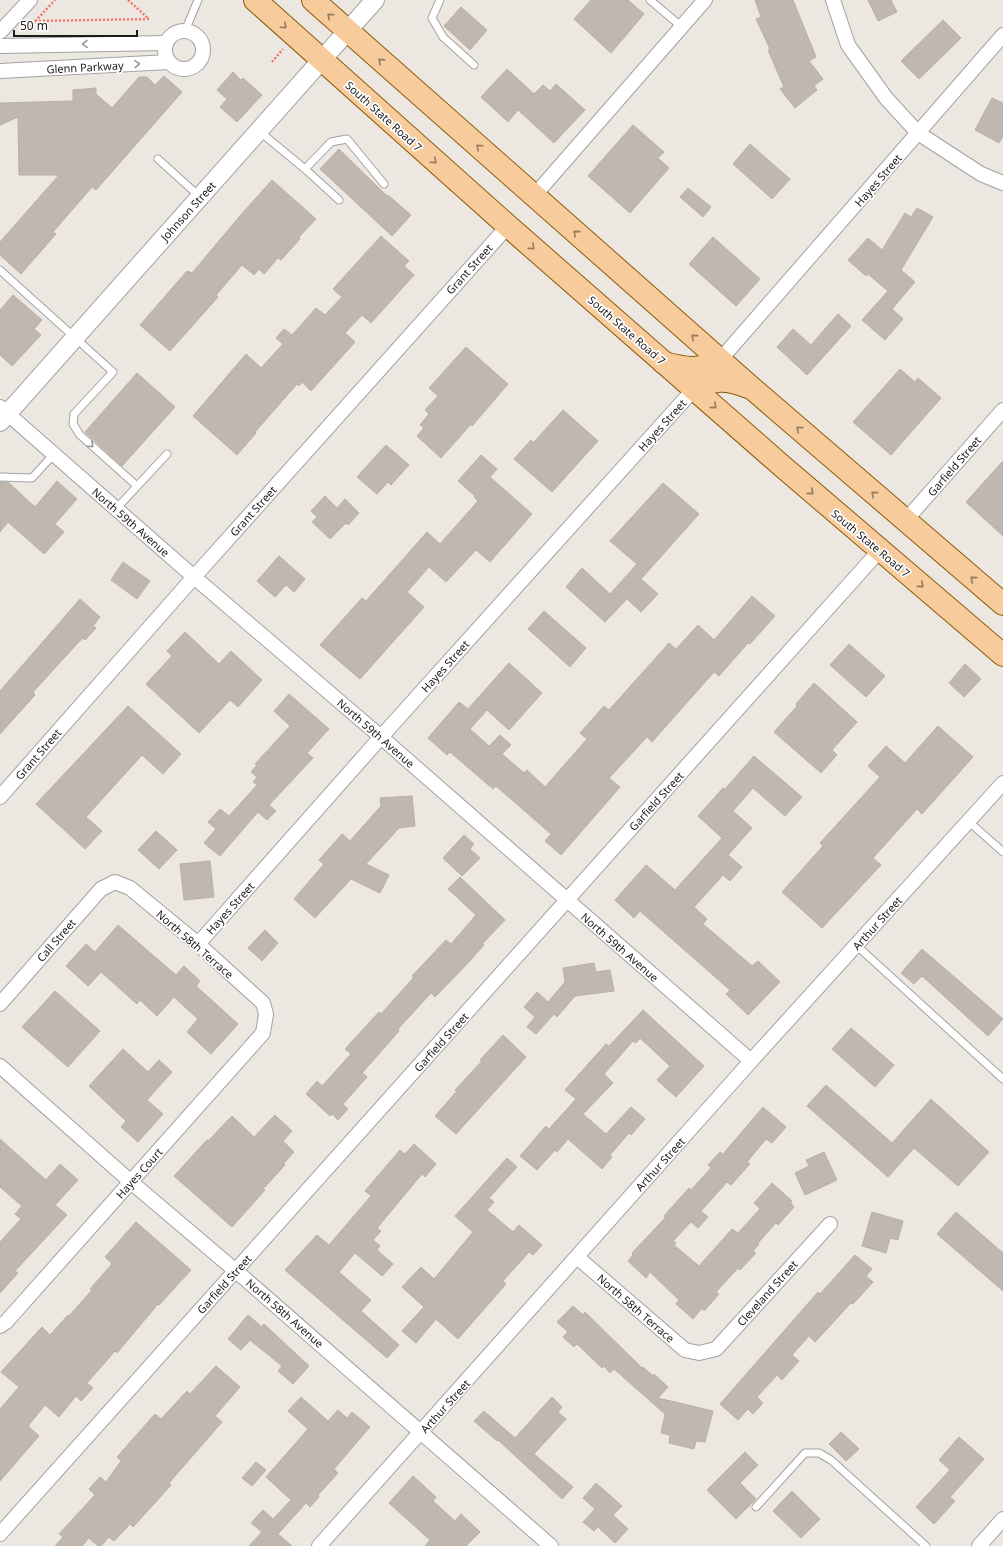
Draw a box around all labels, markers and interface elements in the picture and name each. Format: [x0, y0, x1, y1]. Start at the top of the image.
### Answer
scale bar [14, 12, 137, 38]
one-way arrow [328, 13, 335, 20]
text: 50 m [20, 17, 48, 34]
one-way arrow [279, 21, 286, 28]
one-way arrow [82, 40, 88, 48]
street label: Glenn Parkway [46, 57, 124, 77]
one-way arrow [379, 58, 386, 65]
one-way arrow [134, 60, 140, 68]
street label: South State Road 7 [343, 78, 425, 154]
one-way arrow [476, 145, 483, 152]
street label: Hayes Street [851, 151, 905, 209]
one-way arrow [430, 156, 437, 163]
street label: Johnson Street [156, 178, 219, 245]
one-way arrow [573, 230, 581, 238]
street label: Grant Street [442, 241, 496, 297]
one-way arrow [527, 243, 534, 250]
street label: South State Road 7 [585, 292, 669, 368]
one-way arrow [691, 334, 698, 341]
street label: Hayes Street [635, 396, 689, 454]
one-way arrow [709, 401, 717, 409]
one-way arrow [796, 426, 804, 433]
street label: Garfield Street [924, 433, 984, 499]
one-way arrow [86, 441, 94, 448]
street label: Grant Street [226, 483, 280, 539]
street label: North 59th Avenue [89, 484, 173, 560]
one-way arrow [807, 487, 814, 494]
one-way arrow [872, 492, 879, 499]
street label: South State Road 7 [829, 506, 913, 580]
one-way arrow [971, 576, 978, 583]
one-way arrow [917, 581, 924, 588]
street label: Hayes Street [418, 637, 472, 695]
street label: North 59th Avenue [334, 695, 418, 771]
street label: Grant Street [12, 725, 64, 783]
street label: Garfield Street [625, 768, 687, 834]
street label: Hayes Street [203, 879, 257, 937]
street label: Arthur Street [849, 893, 905, 953]
street label: North 58th Terrace [153, 906, 237, 982]
street label: North 59th Avenue [578, 909, 662, 985]
street label: Call Street [33, 915, 79, 965]
street label: Garfield Street [410, 1009, 472, 1075]
street label: Arthur Street [632, 1134, 688, 1194]
street label: Hayes Court [112, 1144, 166, 1201]
street label: Garfield Street [193, 1251, 255, 1317]
street label: Cleveland Street [733, 1257, 801, 1329]
street label: North 58th Terrace [594, 1270, 678, 1346]
street label: North 58th Avenue [243, 1275, 327, 1351]
street label: Arthur Street [417, 1376, 473, 1436]

